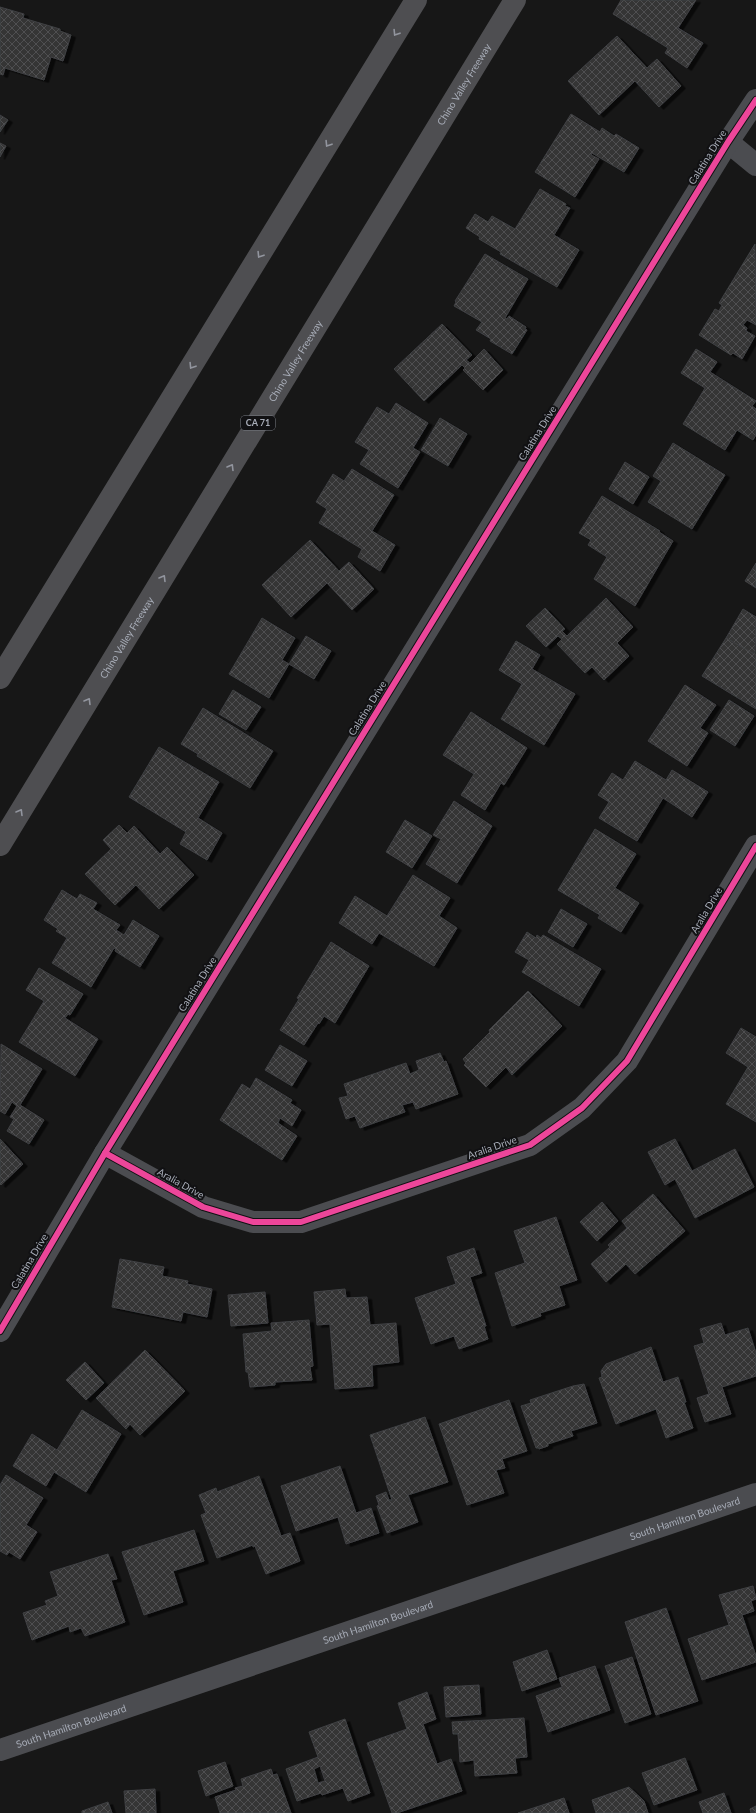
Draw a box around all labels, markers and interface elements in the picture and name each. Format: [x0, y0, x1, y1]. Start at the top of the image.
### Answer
one-way arrow [393, 29, 400, 36]
street label: Chino Valley Freeway [434, 40, 494, 127]
street label: Calatina Drive [685, 128, 729, 186]
one-way arrow [325, 140, 332, 147]
one-way arrow [257, 251, 264, 258]
street label: Chino Valley Freeway [266, 317, 325, 404]
one-way arrow [189, 362, 196, 369]
street label: Calatina Drive [515, 404, 559, 462]
road number: CA 71 [241, 416, 275, 430]
one-way arrow [226, 464, 233, 471]
one-way arrow [158, 575, 166, 582]
street label: Chino Valley Freeway [97, 594, 156, 681]
street label: Calatina Drive [345, 679, 389, 737]
one-way arrow [83, 698, 91, 705]
one-way arrow [16, 809, 23, 816]
street label: Aralia Drive [688, 885, 724, 935]
street label: Calatina Drive [175, 955, 219, 1013]
street label: Aralia Drive [466, 1133, 518, 1161]
street label: Aralia Drive [156, 1165, 206, 1201]
street label: Calatina Drive [8, 1231, 50, 1291]
street label: South Hamilton Boulevard [628, 1494, 741, 1542]
street label: South Hamilton Boulevard [321, 1598, 435, 1646]
street label: South Hamilton Boulevard [14, 1702, 128, 1750]

